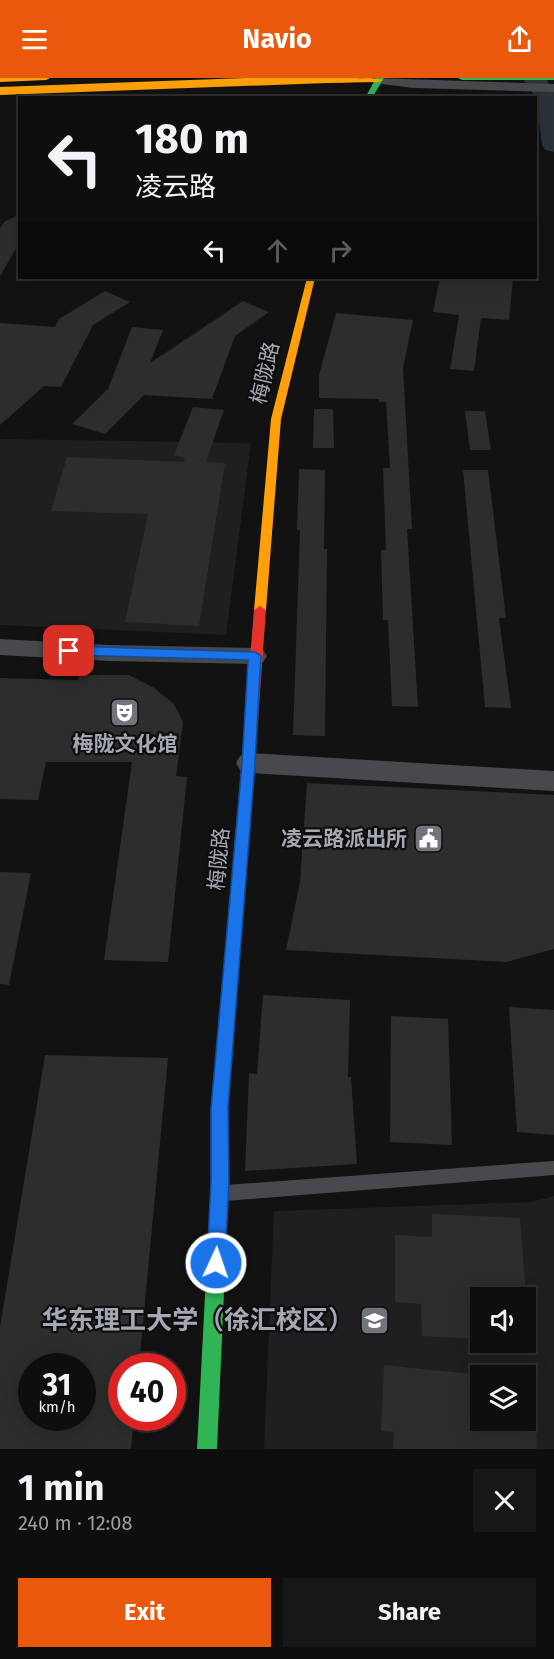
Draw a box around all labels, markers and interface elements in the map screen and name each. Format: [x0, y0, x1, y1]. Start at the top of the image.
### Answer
icon: menu [18, 23, 51, 56]
text: Navio [242, 23, 312, 55]
icon: share [503, 23, 536, 56]
text: 180 m [135, 114, 249, 164]
icon: left [36, 120, 114, 198]
text: 凌云路 [135, 171, 216, 203]
icon: left [198, 234, 231, 267]
icon: ahead [261, 234, 294, 267]
icon: right [324, 234, 357, 267]
street label: 梅陇路 [245, 339, 285, 407]
pin [43, 625, 94, 676]
icon: arrive [52, 634, 85, 667]
theatre icon: 梅陇文化馆 [109, 697, 141, 729]
place label: 梅陇文化馆 [73, 731, 178, 757]
public building icon: 凌云路派出所 [412, 823, 444, 855]
street label: 梅陇路 [203, 826, 235, 892]
place label: 凌云路派出所 [281, 826, 407, 852]
position arrow [184, 1231, 248, 1295]
map controls [470, 1287, 536, 1431]
button: sound [470, 1287, 536, 1353]
school or university icon: 华东理工大学（徐汇校区） [359, 1304, 391, 1336]
place label: 华东理工大学（徐汇校区） [42, 1305, 354, 1336]
speed limit sign: 40 [108, 1353, 186, 1431]
button: layers [470, 1365, 536, 1431]
text: 31 [43, 1367, 71, 1403]
text: km/h [38, 1398, 76, 1416]
text: 1 min [18, 1466, 105, 1510]
button: close [473, 1469, 536, 1532]
text: 240 m · 12:08 [18, 1511, 133, 1535]
button: Exit [18, 1578, 271, 1647]
button: Share [283, 1578, 536, 1647]

